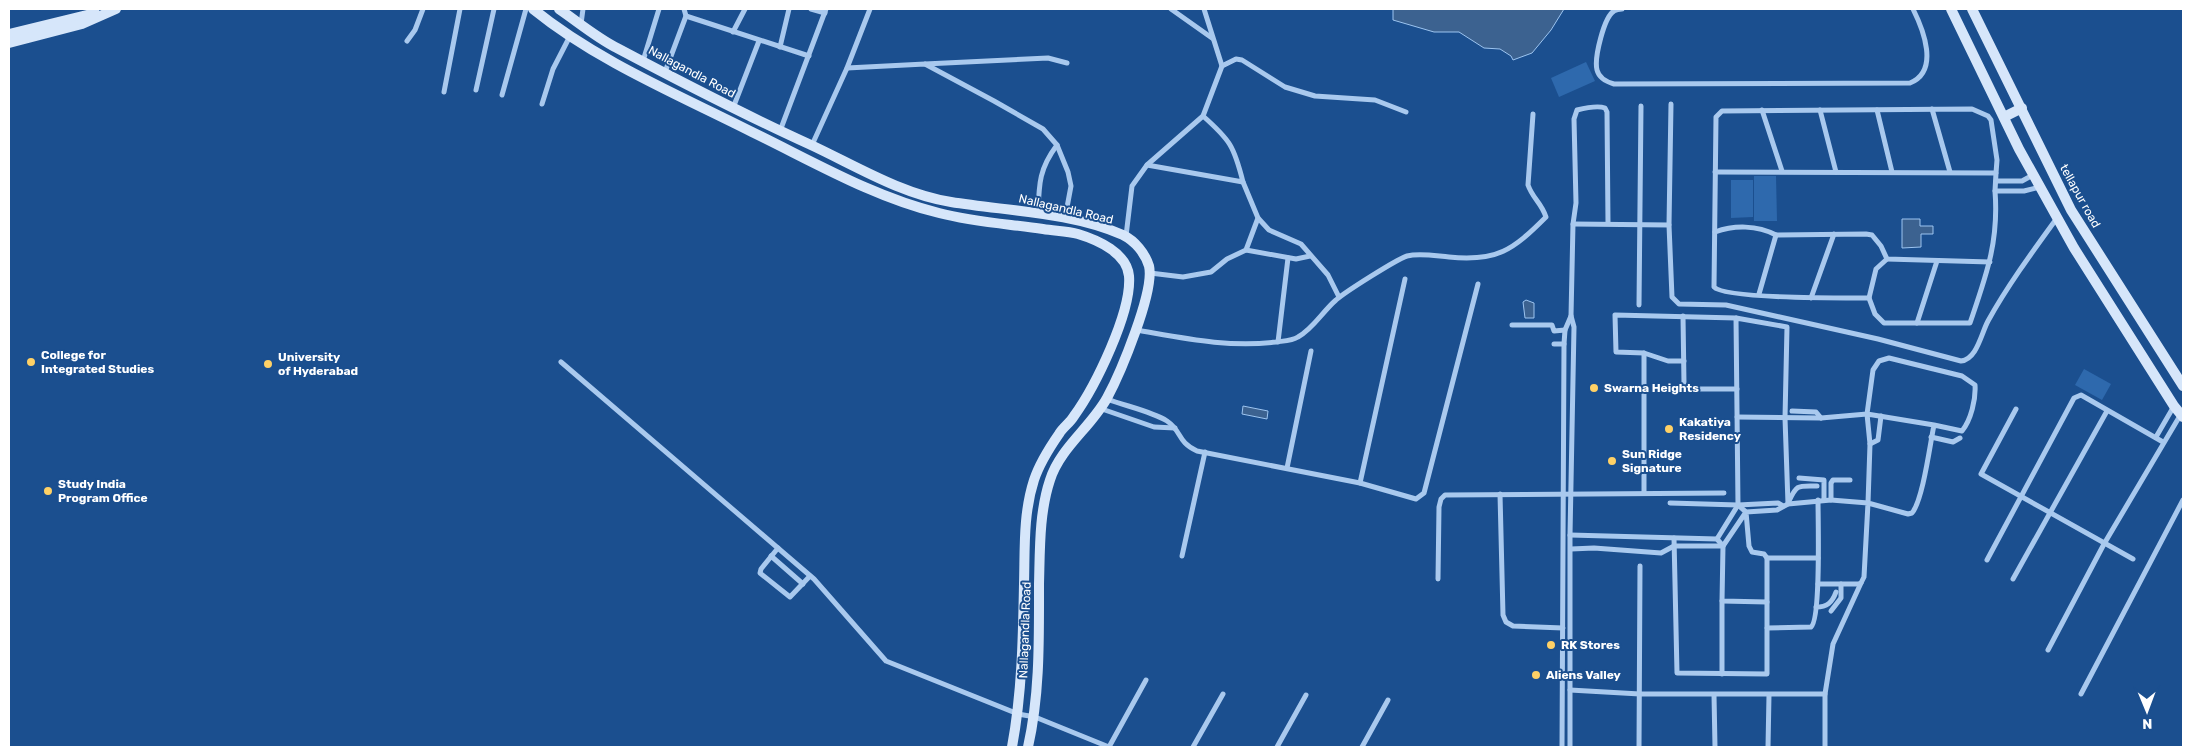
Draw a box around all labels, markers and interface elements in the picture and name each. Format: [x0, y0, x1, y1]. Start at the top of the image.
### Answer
street label: Nallagandla Road [646, 43, 738, 101]
street label: tellapur road [2057, 162, 2103, 230]
street label: Nallagandla Road [1017, 191, 1115, 227]
place label: College for Integrated Studies [41, 348, 154, 376]
place label: University of Hyderabad [278, 350, 358, 378]
marker: College for Integrated Studies [25, 356, 37, 368]
marker: University of Hyderabad [262, 358, 274, 370]
place label: Swarna Heights [1604, 381, 1699, 395]
marker: Swarna Heights [1588, 382, 1600, 394]
place label: Kakatiya Residency [1679, 415, 1741, 443]
marker: Kakatiya Residency [1663, 423, 1675, 435]
place label: Sun Ridge Signature [1622, 447, 1682, 475]
marker: Sun Ridge Signature [1606, 455, 1618, 467]
place label: Study India Program Office [58, 477, 148, 505]
marker: Study India Program Office [42, 485, 54, 497]
street label: Nallagandla Road [1016, 582, 1034, 678]
place label: RK Stores [1561, 638, 1620, 652]
marker: RK Stores [1545, 639, 1557, 651]
place label: Aliens Valley [1546, 668, 1621, 682]
marker: Aliens Valley [1530, 669, 1542, 681]
north arrow [2122, 686, 2172, 736]
text: N [2142, 715, 2152, 732]

